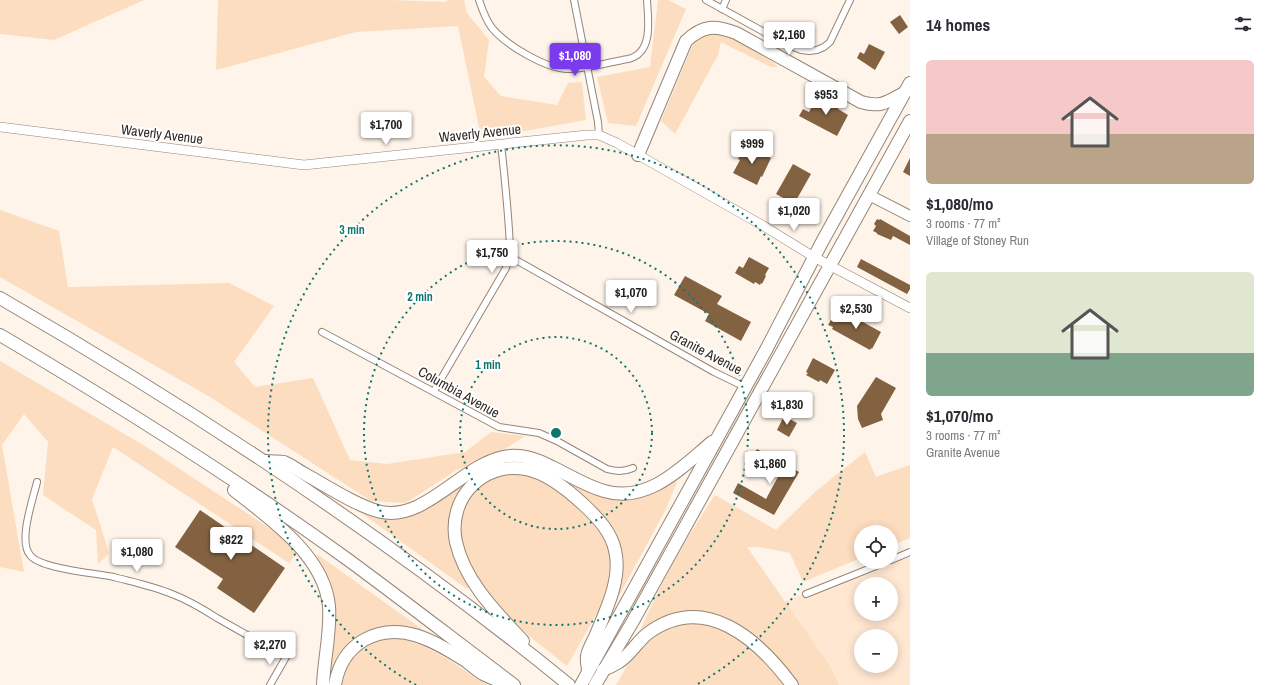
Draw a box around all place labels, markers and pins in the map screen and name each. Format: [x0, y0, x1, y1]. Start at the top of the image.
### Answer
pin: $2,160 [756, 22, 822, 56]
pin: $1,080 [542, 43, 608, 77]
pin: $953 [802, 82, 850, 116]
pin: $1,700 [353, 112, 419, 146]
pin: $999 [728, 131, 776, 165]
pin: $1,020 [761, 198, 827, 232]
pin: $1,750 [459, 240, 525, 274]
pin: $1,070 [598, 280, 664, 314]
pin: $2,530 [823, 296, 889, 330]
pin: $1,830 [754, 392, 820, 426]
centre of rings [549, 426, 563, 440]
pin: $1,860 [737, 451, 803, 485]
pin: $822 [207, 527, 255, 561]
pin: $1,080 [104, 539, 170, 573]
pin: $2,270 [237, 632, 303, 666]

